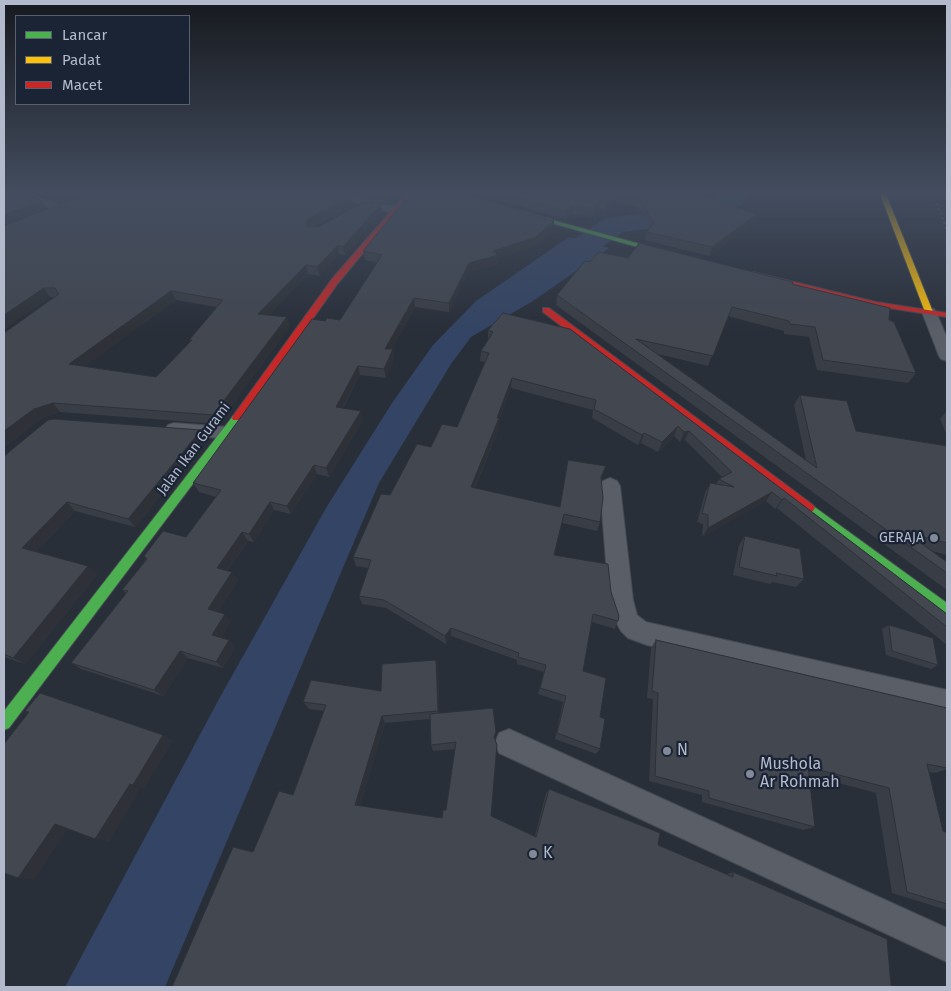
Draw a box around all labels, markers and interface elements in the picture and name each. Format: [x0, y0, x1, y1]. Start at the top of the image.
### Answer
legend [15, 15, 190, 105]
text: Lancar [62, 26, 107, 44]
text: Padat [62, 51, 101, 69]
text: Macet [62, 76, 102, 94]
street label: Jalan Ikan Gurami [154, 399, 234, 499]
place label: GERAJA [879, 530, 924, 546]
marker: GERAJA [928, 532, 940, 544]
place label: N [677, 741, 688, 761]
marker: N [661, 745, 673, 757]
place label: Mushola Ar Rohmah [760, 755, 840, 793]
marker: Mushola Ar Rohmah [744, 768, 756, 780]
place label: K [543, 844, 552, 864]
marker: K [527, 848, 539, 860]

